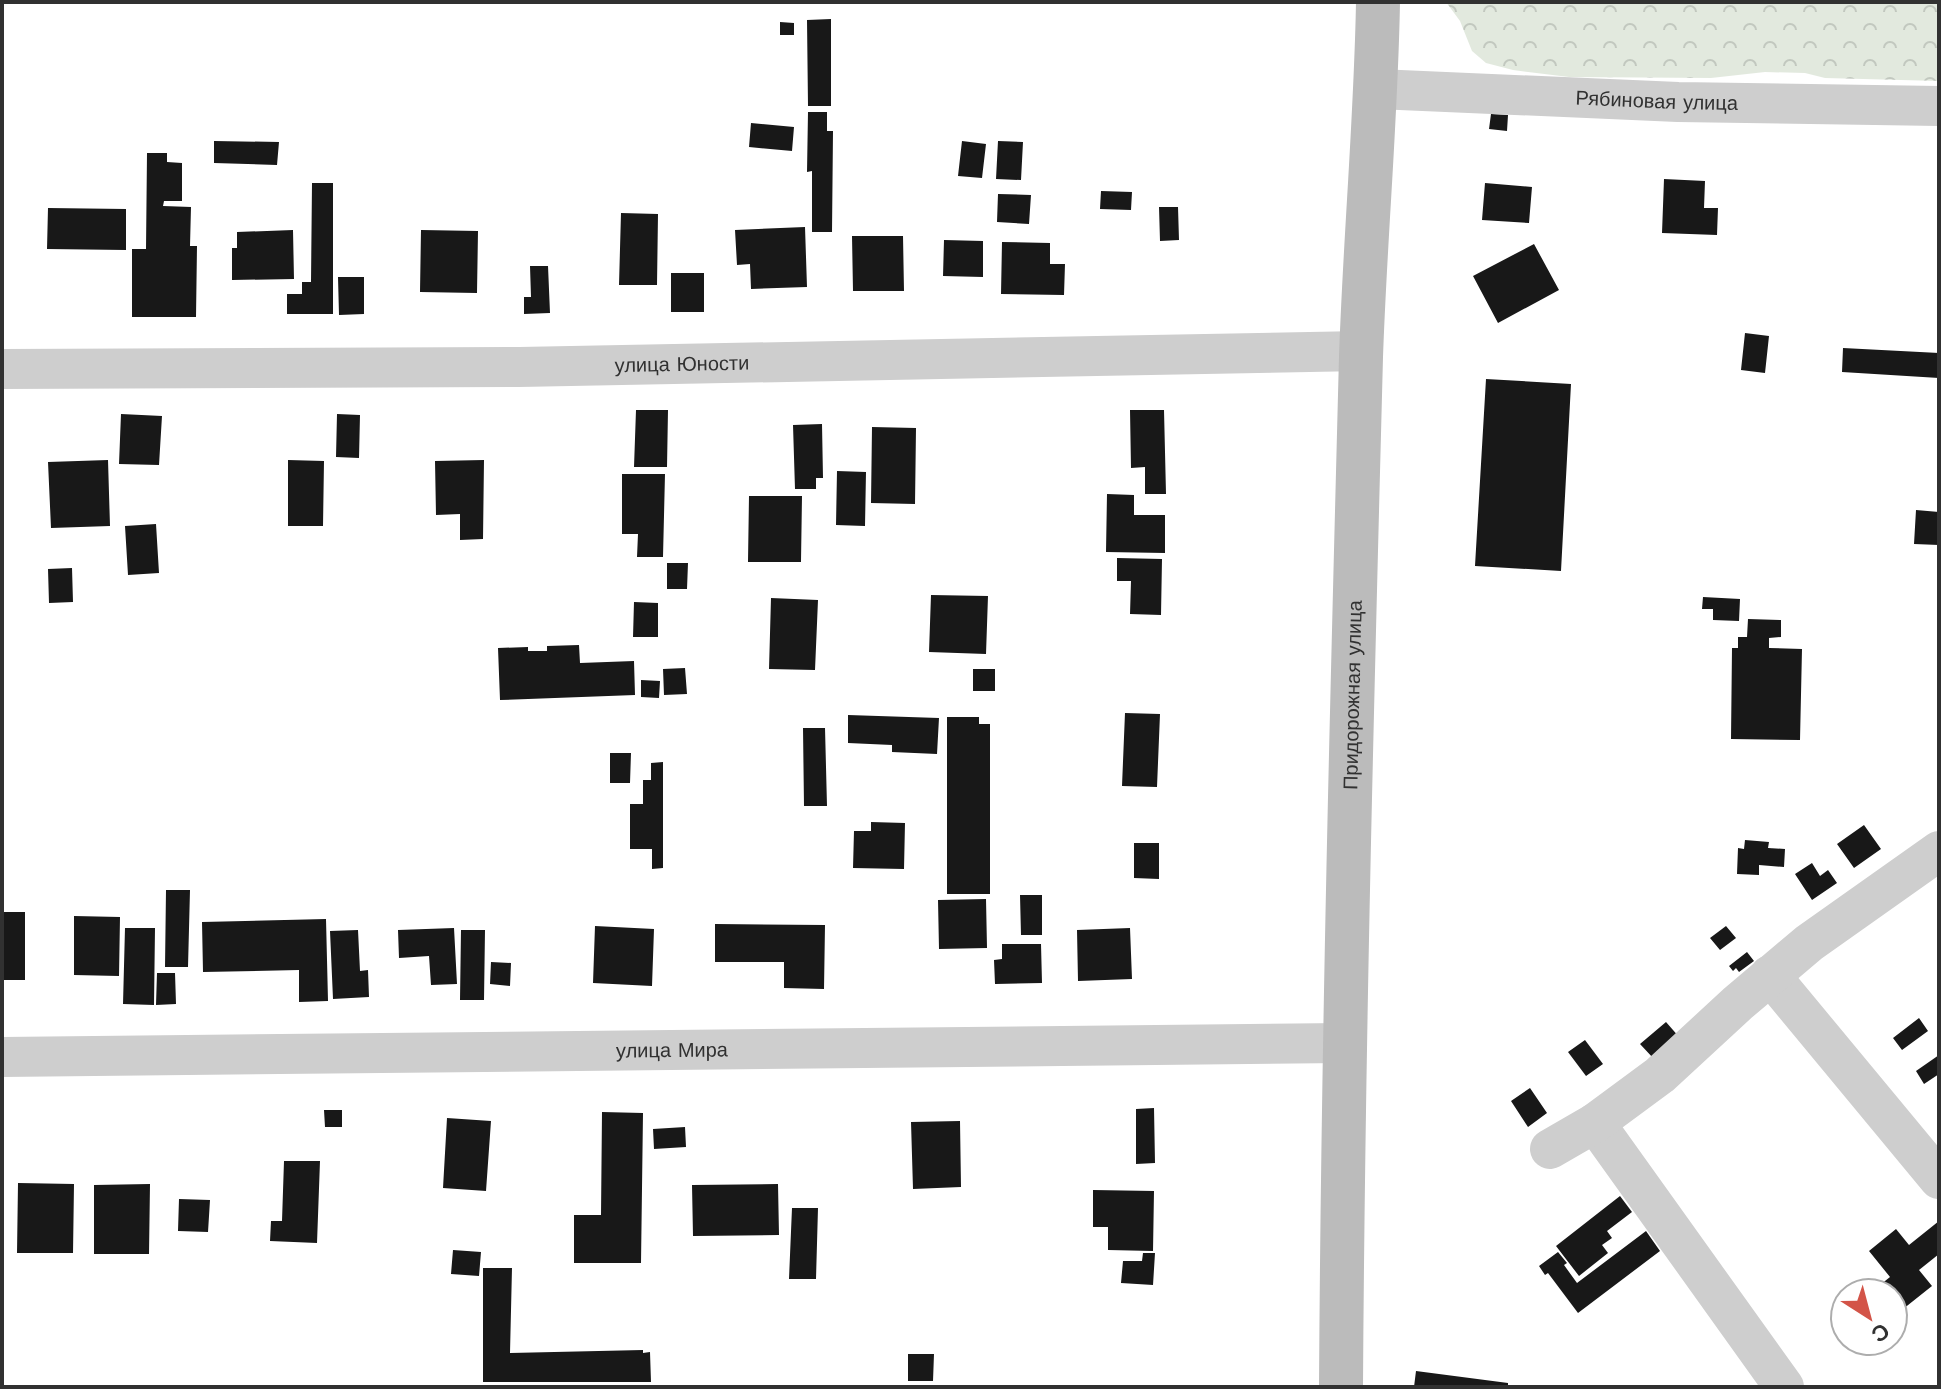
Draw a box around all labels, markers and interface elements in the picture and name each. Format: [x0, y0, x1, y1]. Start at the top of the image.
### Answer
street label: Рябиновая улица [1575, 86, 1739, 115]
street label: улица Юности [614, 351, 749, 377]
street label: Придорожная улица [1338, 599, 1367, 790]
street label: улица Мира [616, 1037, 729, 1063]
north arrow [1829, 1277, 1909, 1357]
text: С [1867, 1318, 1894, 1348]

